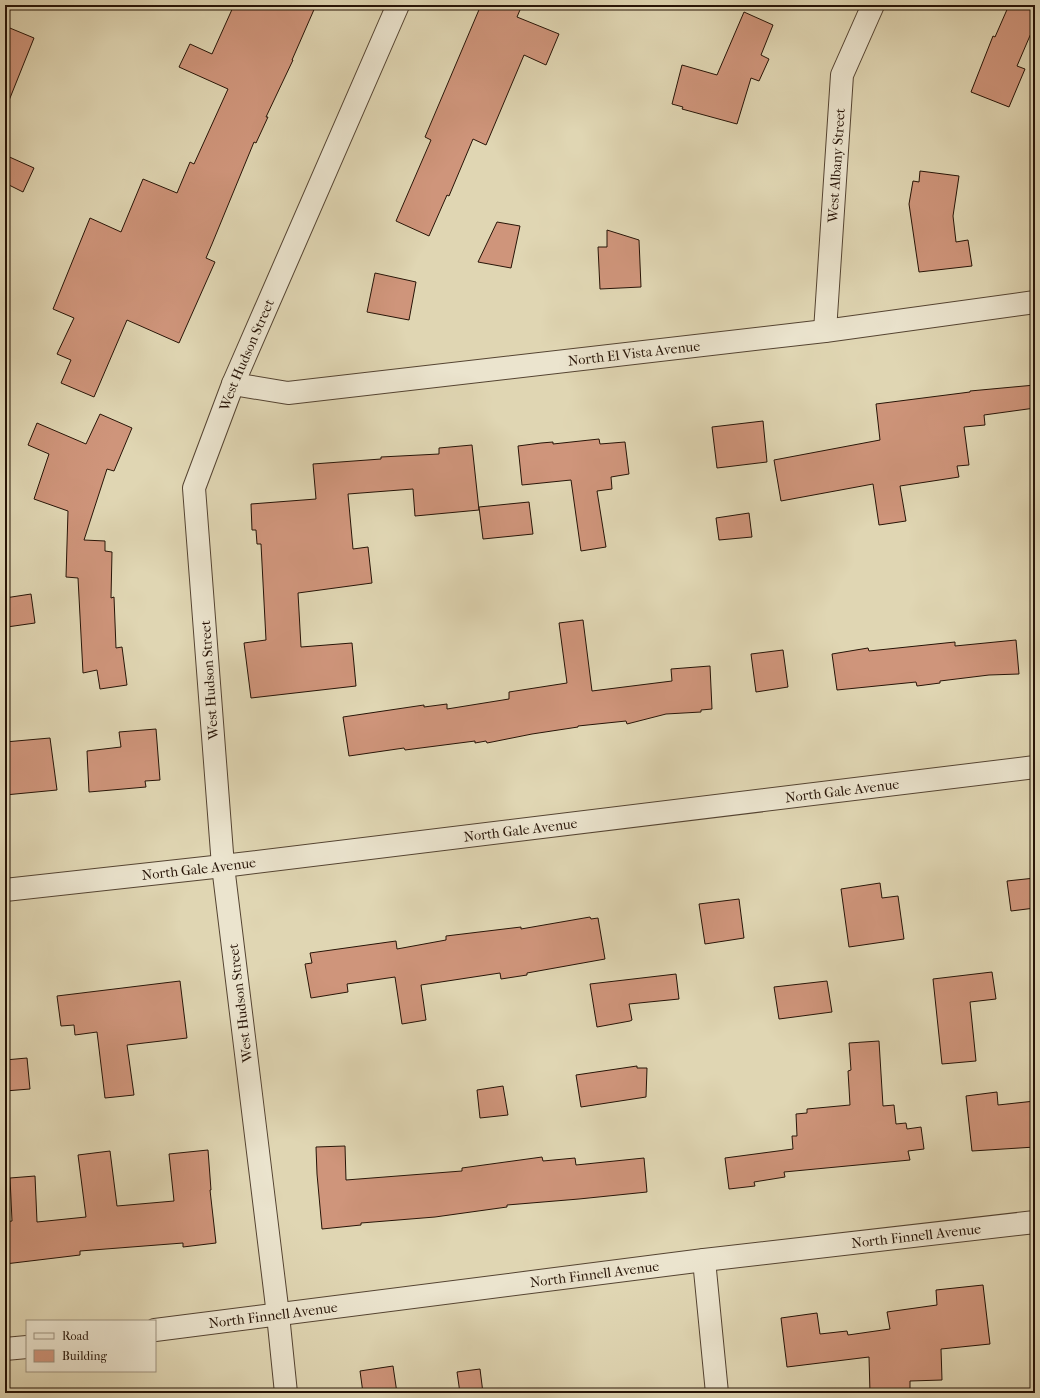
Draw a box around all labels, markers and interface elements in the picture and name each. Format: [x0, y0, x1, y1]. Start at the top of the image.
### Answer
street label: West Albany Street [824, 108, 849, 224]
street label: West Hudson Street [215, 297, 278, 414]
street label: North El Vista Avenue [567, 337, 701, 370]
street label: West Hudson Street [197, 620, 222, 741]
street label: North Gale Avenue [784, 776, 900, 806]
street label: North Gale Avenue [463, 815, 579, 846]
street label: North Gale Avenue [141, 854, 257, 884]
street label: West Hudson Street [225, 943, 256, 1064]
street label: North Finnell Avenue [851, 1220, 982, 1252]
street label: North Finnell Avenue [529, 1258, 660, 1291]
street label: North Finnell Avenue [208, 1299, 339, 1332]
legend [26, 1320, 156, 1372]
text: Road [62, 1329, 89, 1343]
text: Building [62, 1349, 107, 1363]

